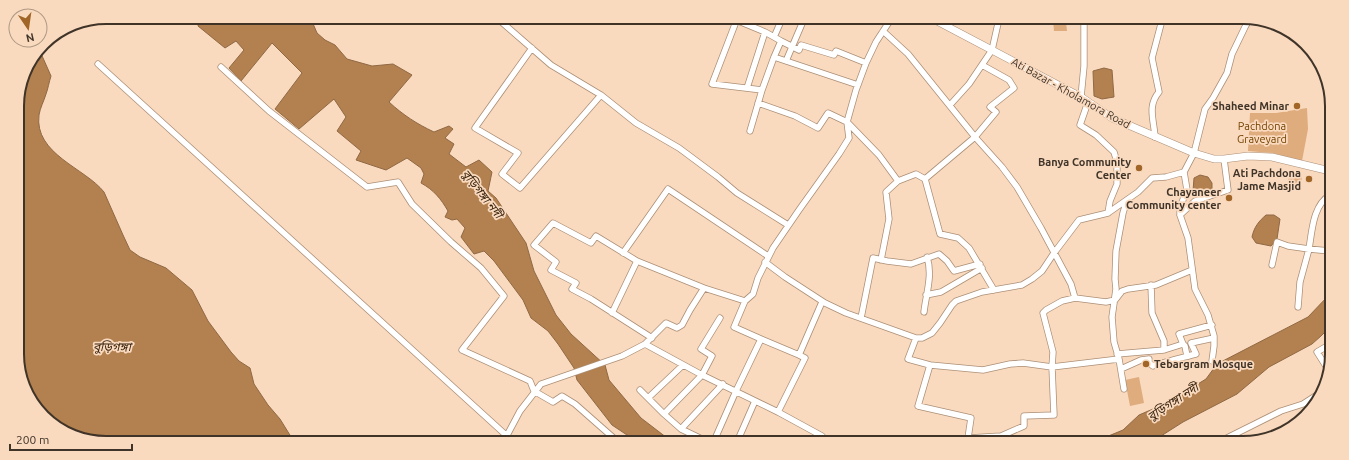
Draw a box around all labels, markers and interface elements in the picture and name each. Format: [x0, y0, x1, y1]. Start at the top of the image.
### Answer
north arrow [8, 8, 48, 48]
text: N [25, 31, 36, 45]
street label: Ati Bazar - Kholamora Road [1010, 55, 1132, 131]
place label: Shaheed Minar [1212, 100, 1289, 112]
marker: Shaheed Minar [1292, 101, 1302, 111]
park label: Pachdona Graveyard [1237, 120, 1287, 145]
place label: Banya Community Center [1038, 156, 1131, 181]
marker: Banya Community Center [1134, 163, 1144, 173]
water label: বুড়িগঙ্গা নদী [459, 167, 507, 223]
place label: Ati Pachdona Jame Masjid [1233, 167, 1301, 192]
marker: Ati Pachdona Jame Masjid [1304, 174, 1314, 184]
place label: Chayaneer Community center [1126, 186, 1221, 211]
marker: Chayaneer Community center [1224, 193, 1234, 203]
water label: বুড়িগঙ্গা [93, 340, 134, 354]
place label: Tebargram Mosque [1154, 358, 1253, 370]
marker: Tebargram Mosque [1141, 359, 1151, 369]
water label: বুড়িগঙ্গা নদী [1145, 379, 1203, 424]
scale bar [10, 426, 132, 452]
text: 200 m [16, 433, 49, 446]

